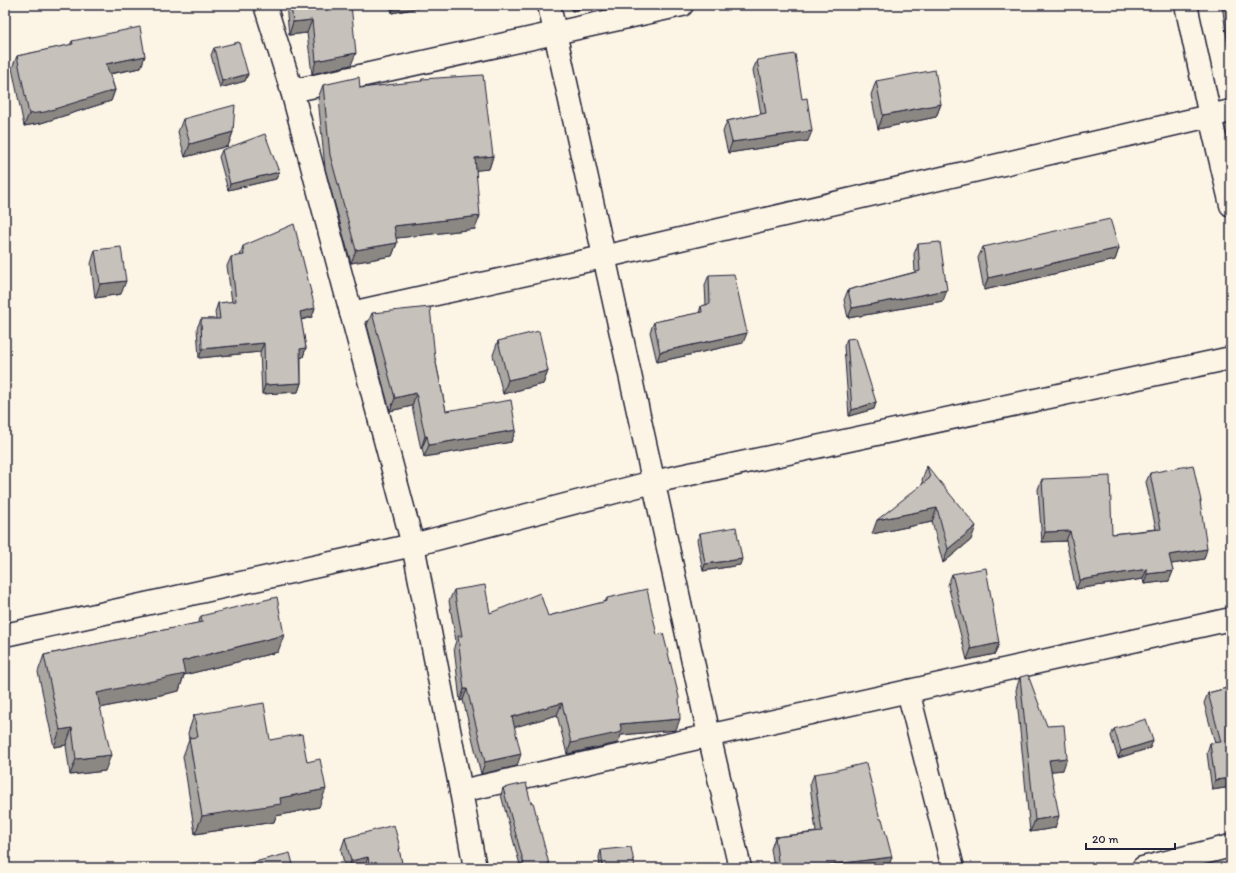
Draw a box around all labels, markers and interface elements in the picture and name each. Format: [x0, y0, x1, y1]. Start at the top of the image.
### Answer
scale bar [1086, 825, 1175, 851]
text: 20 m [1092, 832, 1119, 846]

